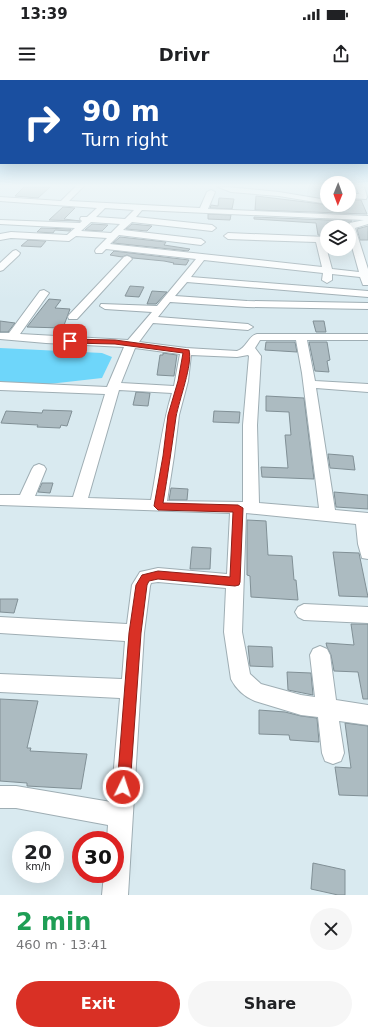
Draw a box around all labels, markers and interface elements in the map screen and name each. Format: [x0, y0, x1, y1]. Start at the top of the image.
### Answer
text: 13:39 [20, 5, 68, 23]
icon: menu [16, 43, 38, 65]
icon: share [330, 43, 352, 65]
text: Drivr [159, 44, 209, 65]
text: 90 m [82, 95, 160, 128]
icon: right [16, 96, 68, 148]
text: Turn right [82, 129, 168, 150]
north arrow [320, 176, 356, 212]
map controls [320, 176, 356, 256]
button: layers [320, 220, 356, 256]
pin [53, 324, 87, 358]
icon: arrive [59, 330, 81, 352]
position arrow [102, 766, 144, 808]
speed limit sign: 30 [72, 831, 124, 883]
text: 20 [24, 840, 52, 864]
text: km/h [25, 861, 51, 872]
text: 2 min [16, 908, 91, 936]
button: close [310, 908, 352, 950]
text: 460 m · 13:41 [16, 937, 107, 952]
button: Exit [16, 981, 180, 1027]
button: Share [188, 981, 352, 1027]

